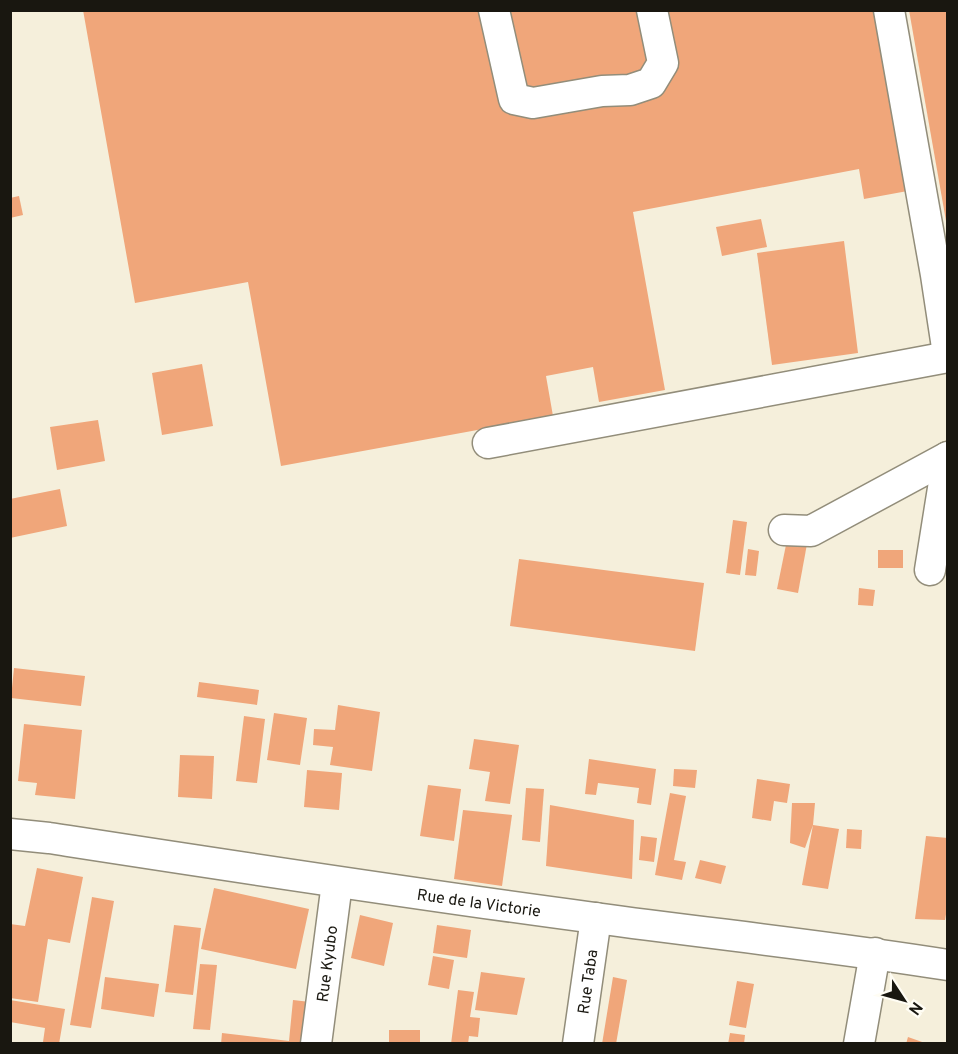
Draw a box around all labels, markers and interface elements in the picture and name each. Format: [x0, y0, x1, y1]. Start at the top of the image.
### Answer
street label: Rue de la Victorie [416, 886, 542, 923]
street label: Rue Kyubo [314, 924, 343, 1004]
street label: Rue Taba [574, 948, 603, 1016]
north arrow [874, 970, 934, 1030]
text: N [903, 997, 926, 1018]

